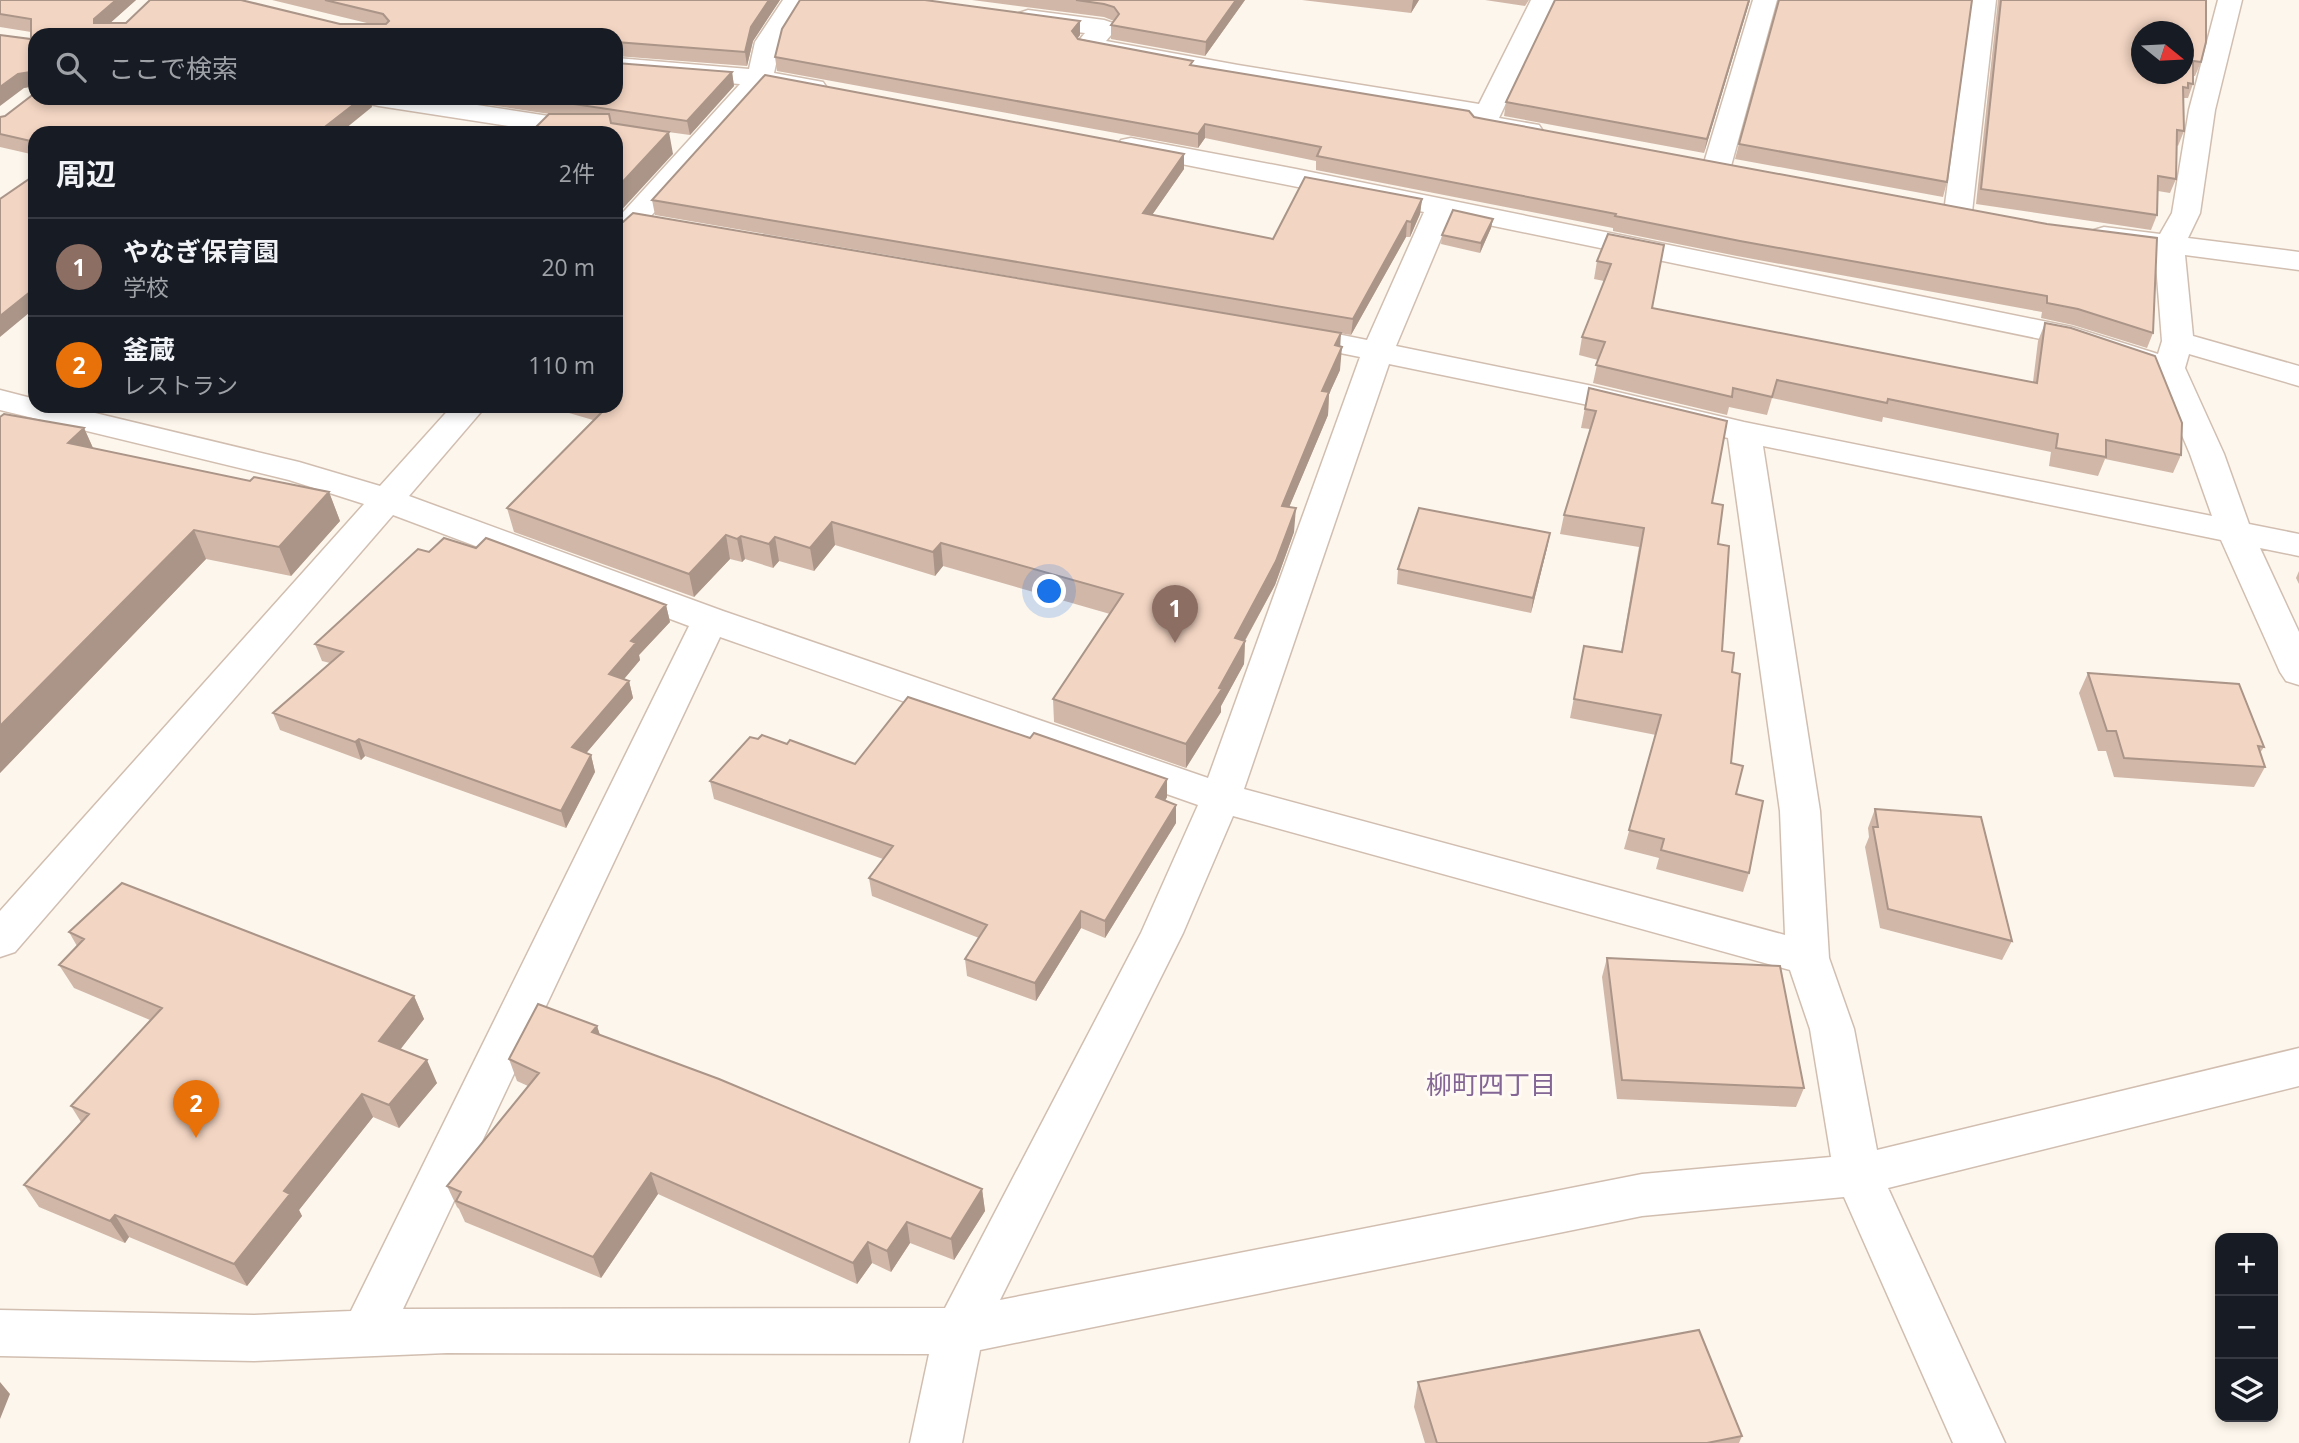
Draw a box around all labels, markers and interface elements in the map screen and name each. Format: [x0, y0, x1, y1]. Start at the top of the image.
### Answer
north arrow [2131, 21, 2194, 84]
search box [28, 28, 623, 105]
icon: search [52, 48, 90, 86]
text: ここで検索 [108, 50, 238, 86]
text: 周辺 [56, 153, 116, 194]
text: 2件 [559, 157, 595, 189]
text: やなぎ保育園 [123, 233, 279, 269]
text: 1 [72, 251, 86, 283]
text: 20 m [541, 251, 595, 283]
text: 学校 [123, 271, 169, 303]
text: 釜蔵 [123, 331, 175, 367]
text: 2 [72, 349, 86, 381]
text: 110 m [528, 349, 595, 381]
text: レストラン [123, 369, 238, 401]
your location [1032, 574, 1066, 608]
pin: 1 [1152, 585, 1198, 643]
district label: 柳町四丁目 [1426, 1066, 1556, 1102]
pin: 2 [173, 1080, 219, 1138]
map controls [2215, 1233, 2278, 1422]
button: + [2215, 1233, 2278, 1296]
button: − [2215, 1296, 2278, 1359]
button: layers [2215, 1359, 2278, 1422]

